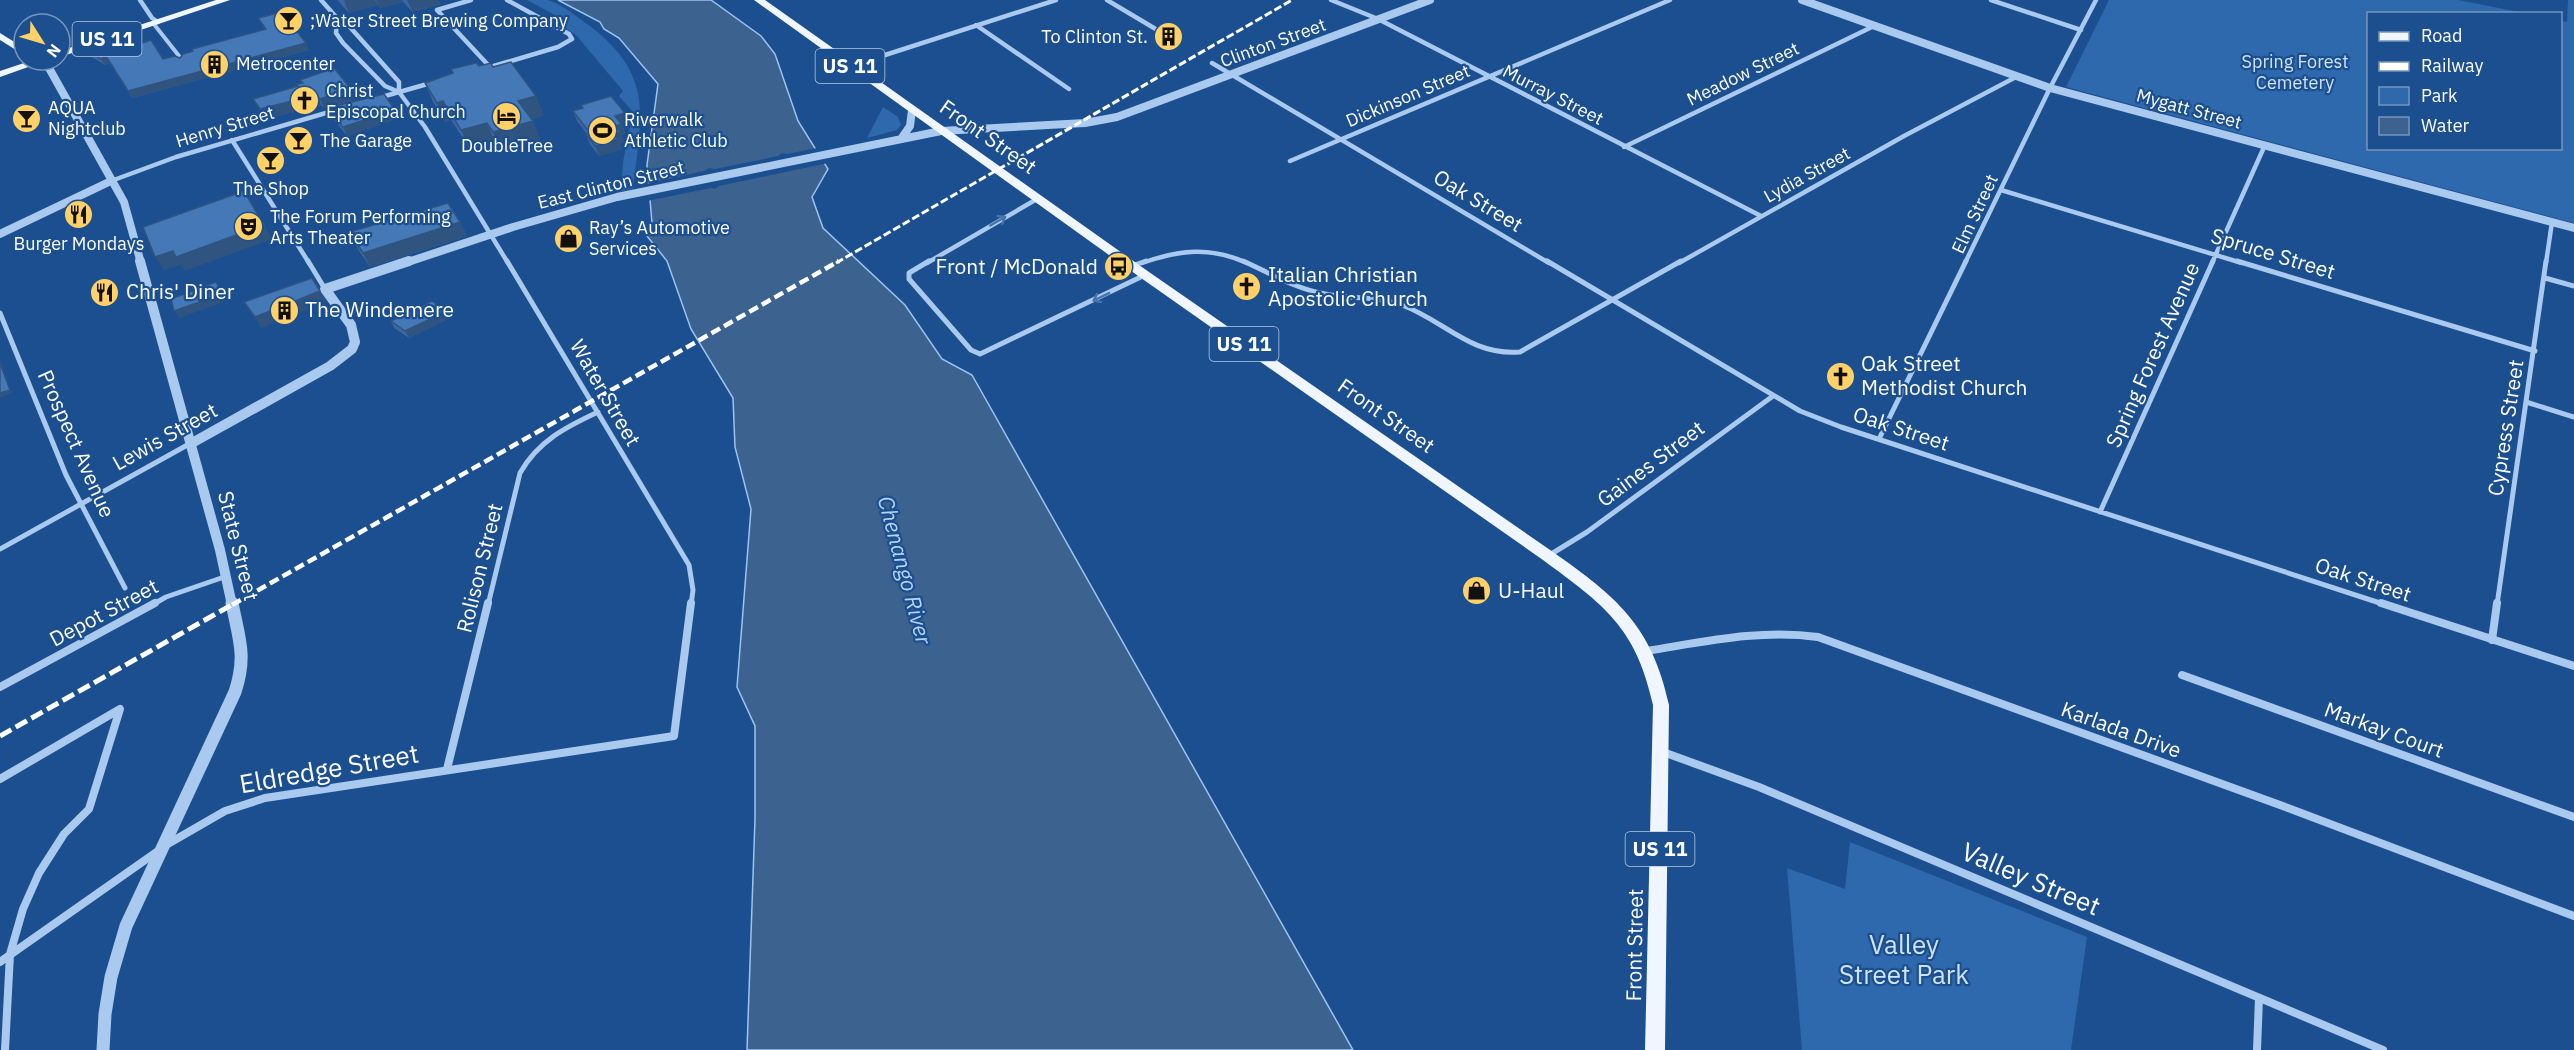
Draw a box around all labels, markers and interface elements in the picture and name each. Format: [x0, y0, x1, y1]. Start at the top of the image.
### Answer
bar icon: ;Water Street Brewing Company [273, 5, 305, 37]
place label: ;Water Street Brewing Company [310, 9, 568, 32]
north arrow [12, 12, 72, 72]
legend [2367, 12, 2562, 150]
street label: Clinton Street [1217, 13, 1329, 72]
building icon: To Clinton St. [1153, 21, 1185, 53]
road number: US 11 [72, 22, 142, 56]
text: Road [2421, 24, 2462, 47]
place label: To Clinton St. [1041, 25, 1148, 48]
street label: Meadow Street [1683, 36, 1803, 111]
text: N [43, 40, 65, 62]
building icon: Metrocenter [199, 48, 231, 80]
road number: US 11 [816, 49, 884, 83]
park label: Spring Forest Cemetery [2241, 50, 2349, 94]
place label: Metrocenter [236, 52, 336, 75]
text: Railway [2421, 54, 2483, 77]
street label: Dickinson Street [1342, 59, 1473, 132]
street label: Murray Street [1499, 59, 1608, 130]
place label: Christ Episcopal Church [326, 79, 466, 123]
street label: Mygatt Street [2134, 83, 2244, 134]
text: Park [2421, 84, 2458, 107]
church icon: Christ Episcopal Church [289, 85, 321, 117]
street label: Front Street [934, 92, 1043, 180]
place label: AQUA Nightclub [48, 96, 126, 140]
street label: Henry Street [173, 101, 277, 152]
hotel icon: DoubleTree [491, 101, 523, 133]
bar icon: AQUA Nightclub [11, 102, 43, 134]
place label: Riverwalk Athletic Club [624, 108, 728, 152]
sports icon: Riverwalk Athletic Club [587, 114, 619, 146]
text: Water [2421, 114, 2470, 137]
bar icon: The Garage [283, 125, 315, 157]
place label: The Garage [320, 129, 412, 152]
place label: DoubleTree [461, 134, 553, 157]
street label: Lydia Street [1759, 141, 1854, 208]
bar icon: The Shop [255, 144, 287, 176]
street label: East Clinton Street [535, 155, 687, 214]
street label: Oak Street [1429, 162, 1528, 238]
street label: Elm Street [1946, 171, 2003, 257]
place label: The Shop [233, 177, 309, 200]
restaurant icon: Burger Mondays [63, 199, 95, 231]
place label: The Forum Performing Arts Theater [270, 205, 451, 249]
theatre icon: The Forum Performing Arts Theater [233, 211, 265, 243]
one-way arrow [989, 215, 1006, 227]
place label: Ray’s Automotive Services [589, 216, 730, 260]
street label: Spruce Street [2208, 221, 2339, 285]
shop icon: Ray’s Automotive Services [552, 222, 584, 254]
place label: Burger Mondays [14, 232, 144, 255]
bus stop icon: Front / McDonald [1103, 251, 1135, 283]
place label: Front / McDonald [936, 252, 1098, 280]
street label: Spring Forest Avenue [2099, 258, 2206, 452]
place label: Italian Christian Apostolic Church [1268, 260, 1428, 312]
church icon: Italian Christian Apostolic Church [1231, 271, 1263, 303]
restaurant icon: Chris' Diner [89, 276, 121, 308]
place label: Chris' Diner [126, 277, 235, 305]
one-way arrow [1092, 291, 1110, 303]
building icon: The Windemere [268, 294, 300, 326]
place label: The Windemere [305, 295, 454, 323]
road number: US 11 [1210, 327, 1278, 361]
street label: Water Street [564, 334, 648, 451]
place label: Oak Street Methodist Church [1861, 349, 2027, 401]
street label: Cypress Street [2480, 358, 2530, 498]
church icon: Oak Street Methodist Church [1824, 360, 1856, 392]
street label: Prospect Avenue [32, 365, 122, 522]
street label: Front Street [1332, 371, 1441, 459]
street label: Lewis Street [107, 396, 222, 476]
street label: Oak Street [1850, 399, 1953, 457]
street label: Gaines Street [1591, 414, 1710, 513]
street label: State Street [212, 488, 266, 604]
water label: Chenango River [872, 493, 939, 648]
street label: Rolison Street [449, 500, 509, 635]
street label: Oak Street [2312, 550, 2415, 608]
street label: Depot Street [44, 572, 163, 653]
shop icon: U-Haul [1461, 575, 1493, 607]
place label: U-Haul [1498, 576, 1565, 604]
street label: Karlada Drive [2057, 694, 2185, 764]
street label: Markay Court [2321, 694, 2448, 764]
street label: Eldredge Street [237, 736, 421, 801]
road number: US 11 [1626, 832, 1694, 866]
street label: Valley Street [1957, 834, 2106, 923]
street label: Front Street [1619, 888, 1649, 1001]
park label: Valley Street Park [1839, 927, 1969, 991]

